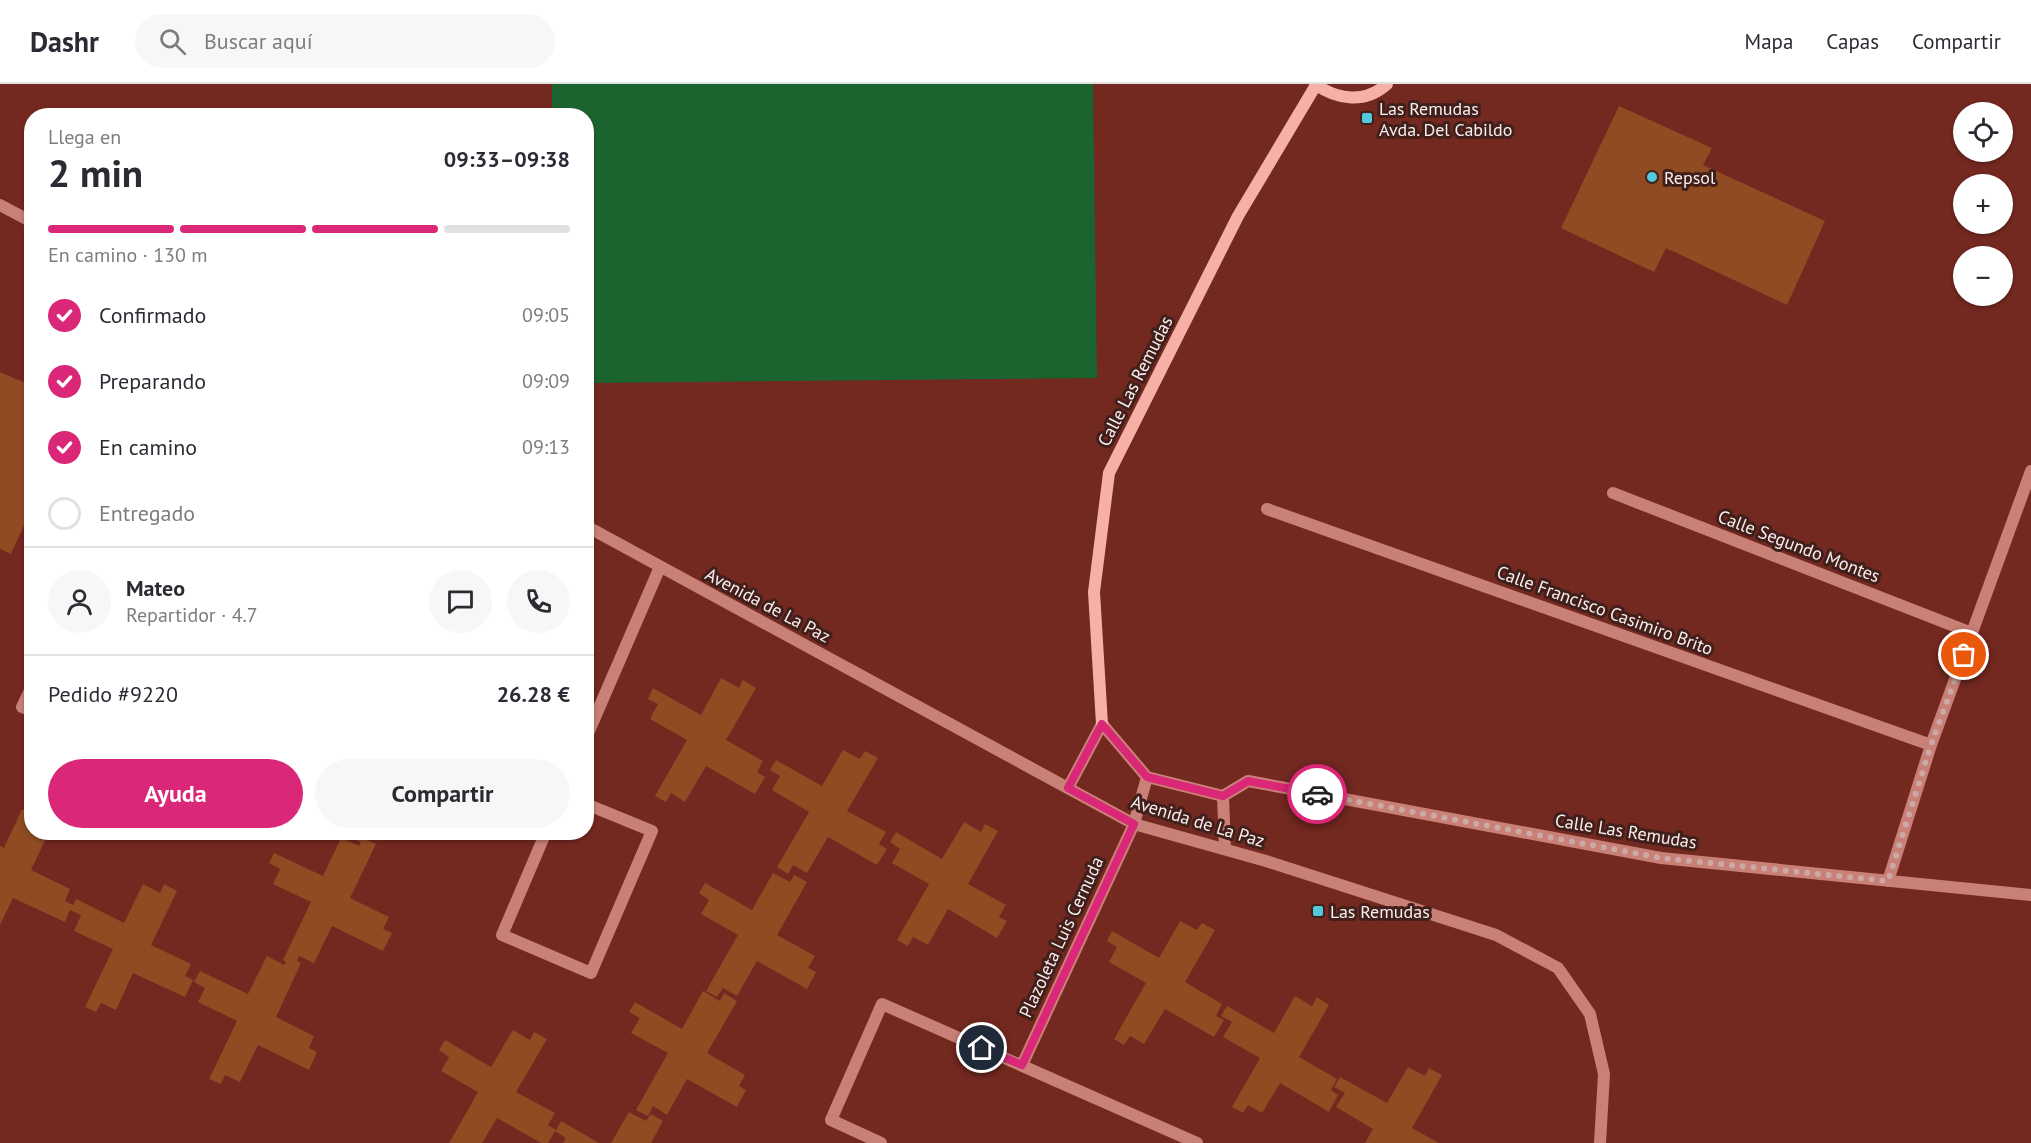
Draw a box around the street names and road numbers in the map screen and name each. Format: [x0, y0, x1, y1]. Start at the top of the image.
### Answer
street label: Calle Las Remudas [1092, 312, 1178, 450]
street label: Calle Segundo Montes [1715, 505, 1883, 587]
street label: Calle Francisco Casimiro Brito [1494, 560, 1716, 660]
street label: Avenida de La Paz [702, 562, 834, 648]
street label: Avenida de La Paz [1128, 790, 1268, 852]
street label: Calle Las Remudas [1554, 808, 1698, 854]
street label: Plazoleta Luis Cernuda [1014, 853, 1108, 1021]

